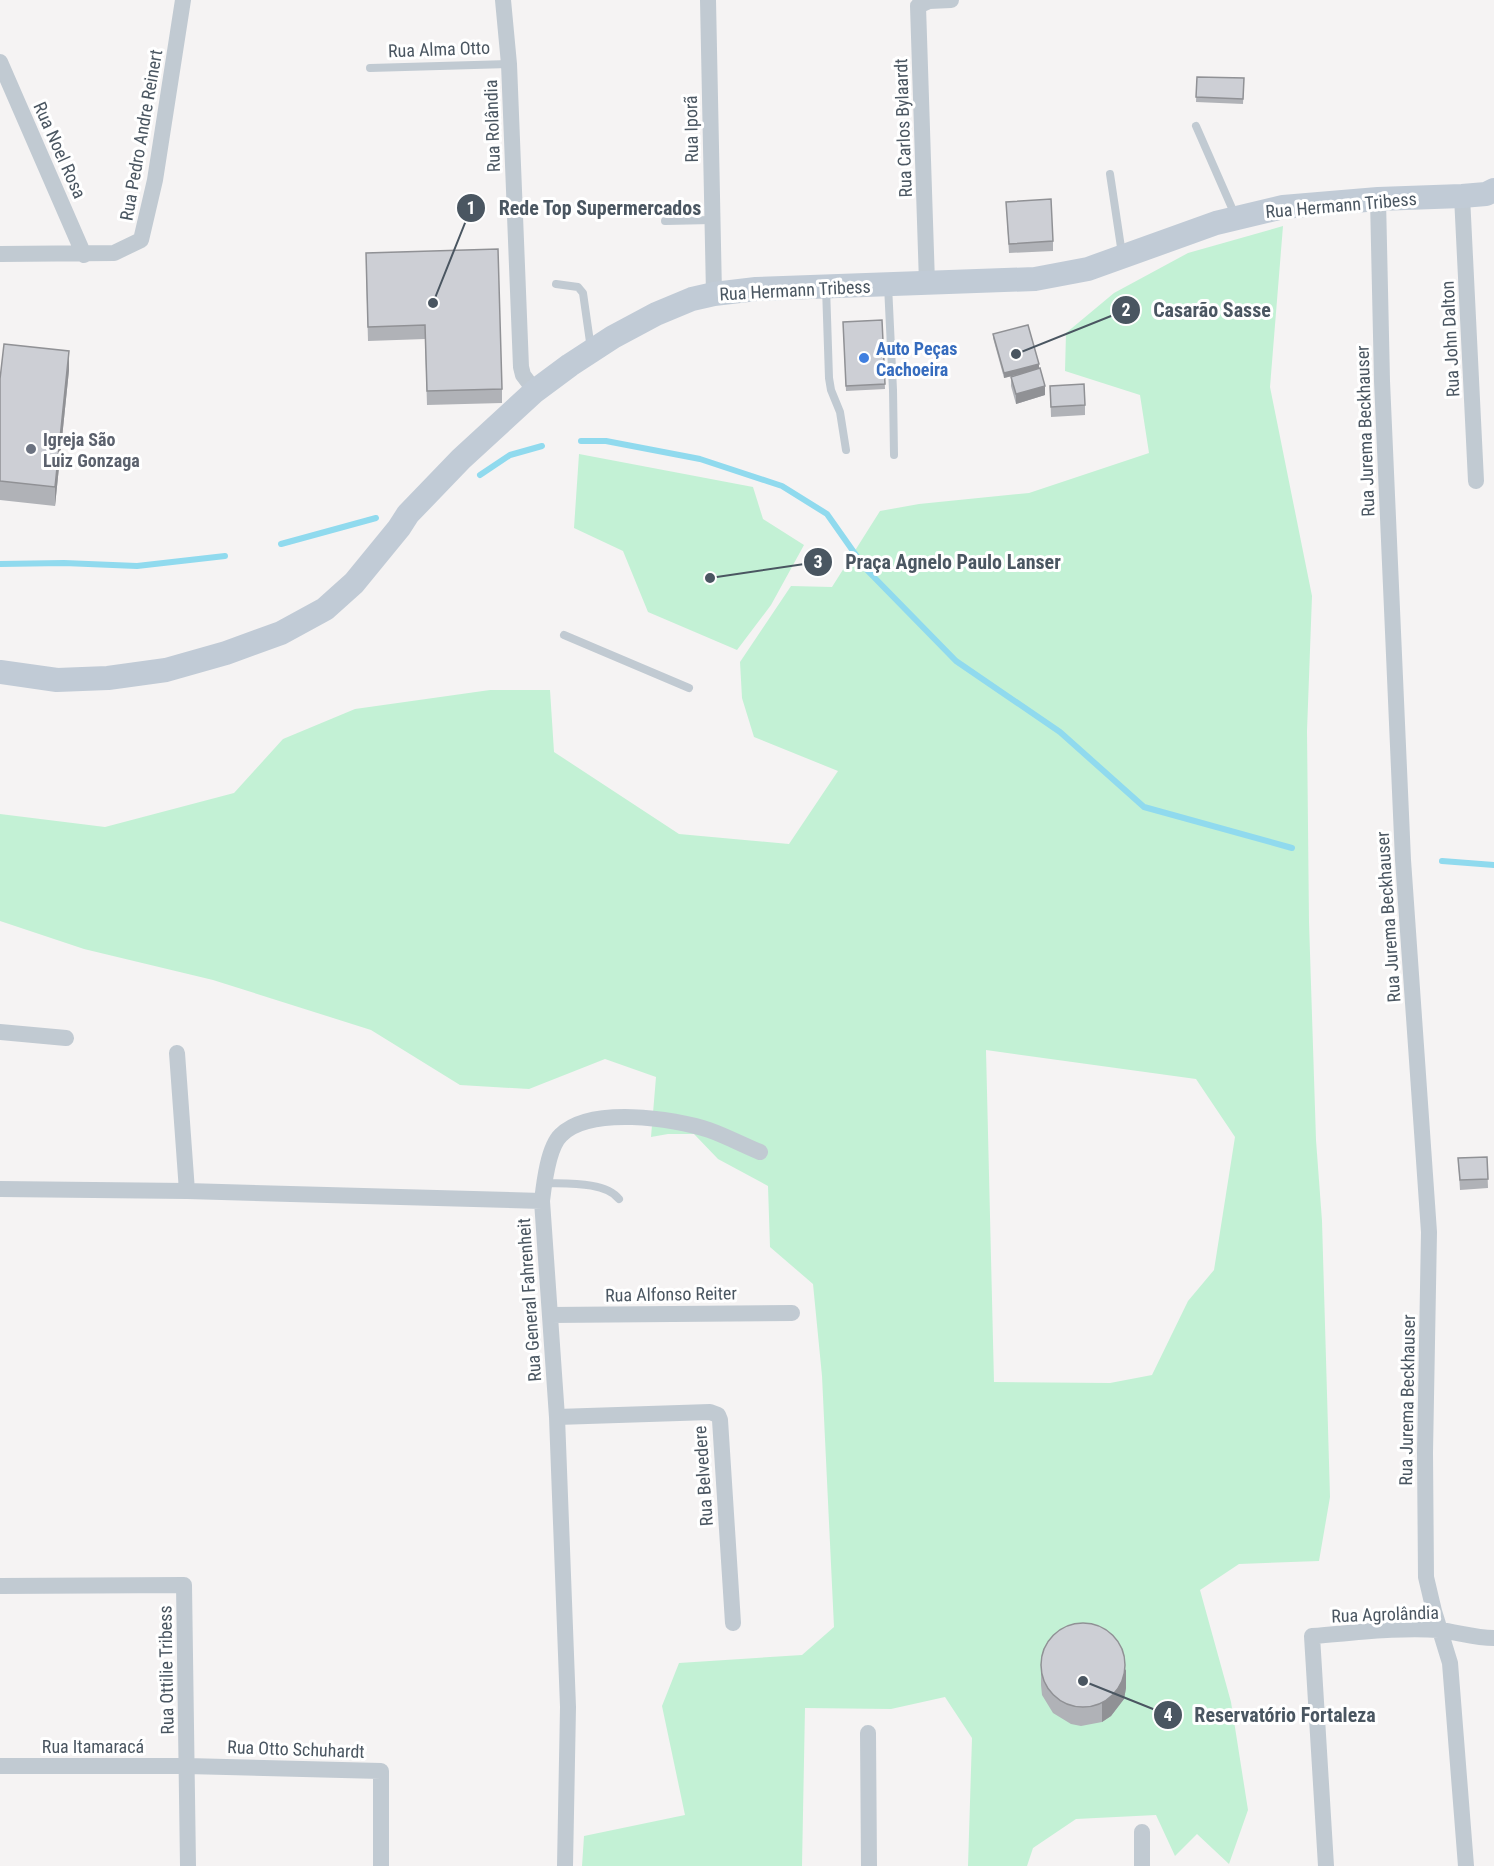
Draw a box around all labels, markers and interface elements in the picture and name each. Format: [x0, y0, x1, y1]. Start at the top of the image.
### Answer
street label: Rua Alma Otto [388, 37, 490, 61]
street label: Rua Pedro Andre Reinert [116, 48, 166, 222]
street label: Rua Carlos Bylaardt [890, 58, 916, 198]
street label: Rua Rolândia [480, 79, 504, 173]
street label: Rua Iporã [680, 95, 702, 163]
street label: Rua Noel Rosa [29, 99, 91, 201]
street label: Rua Hermann Tribess [1265, 188, 1417, 222]
callout: Rede Top Supermercados [456, 189, 713, 227]
text: Rede Top Supermercados [499, 196, 701, 220]
text: 1 [466, 197, 476, 218]
street label: Rua Hermann Tribess [719, 276, 871, 304]
street label: Rua John Dalton [1436, 280, 1464, 398]
callout: Casarão Sasse [1111, 291, 1283, 329]
text: Casarão Sasse [1153, 298, 1271, 322]
text: 2 [1121, 299, 1131, 320]
place label: Auto Peças Cachoeira [876, 338, 958, 380]
street label: Rua Jurema Beckhauser [1351, 345, 1378, 517]
marker: Auto Peças Cachoeira [857, 351, 871, 365]
place label: Igreja São Luiz Gonzaga [43, 429, 140, 471]
marker: Igreja São Luiz Gonzaga [24, 442, 38, 456]
callout: Praça Agnelo Paulo Lanser [803, 543, 1073, 581]
text: Praça Agnelo Paulo Lanser [845, 550, 1061, 574]
text: 3 [813, 551, 823, 572]
street label: Rua Jurema Beckhauser [1372, 830, 1404, 1003]
street label: Rua General Fahrenheit [513, 1217, 545, 1383]
street label: Rua Alfonso Reiter [605, 1282, 738, 1306]
street label: Rua Jurema Beckhauser [1395, 1314, 1419, 1486]
street label: Rua Belvedere [689, 1425, 717, 1527]
street label: Rua Agrolândia [1331, 1602, 1439, 1626]
street label: Rua Ottilie Tribess [154, 1605, 178, 1735]
callout: Reservatório Fortaleza [1153, 1696, 1388, 1734]
text: Reservatório Fortaleza [1194, 1703, 1376, 1727]
text: 4 [1163, 1704, 1173, 1725]
street label: Rua Itamaracá [42, 1736, 144, 1757]
street label: Rua Otto Schuhardt [227, 1736, 365, 1762]

